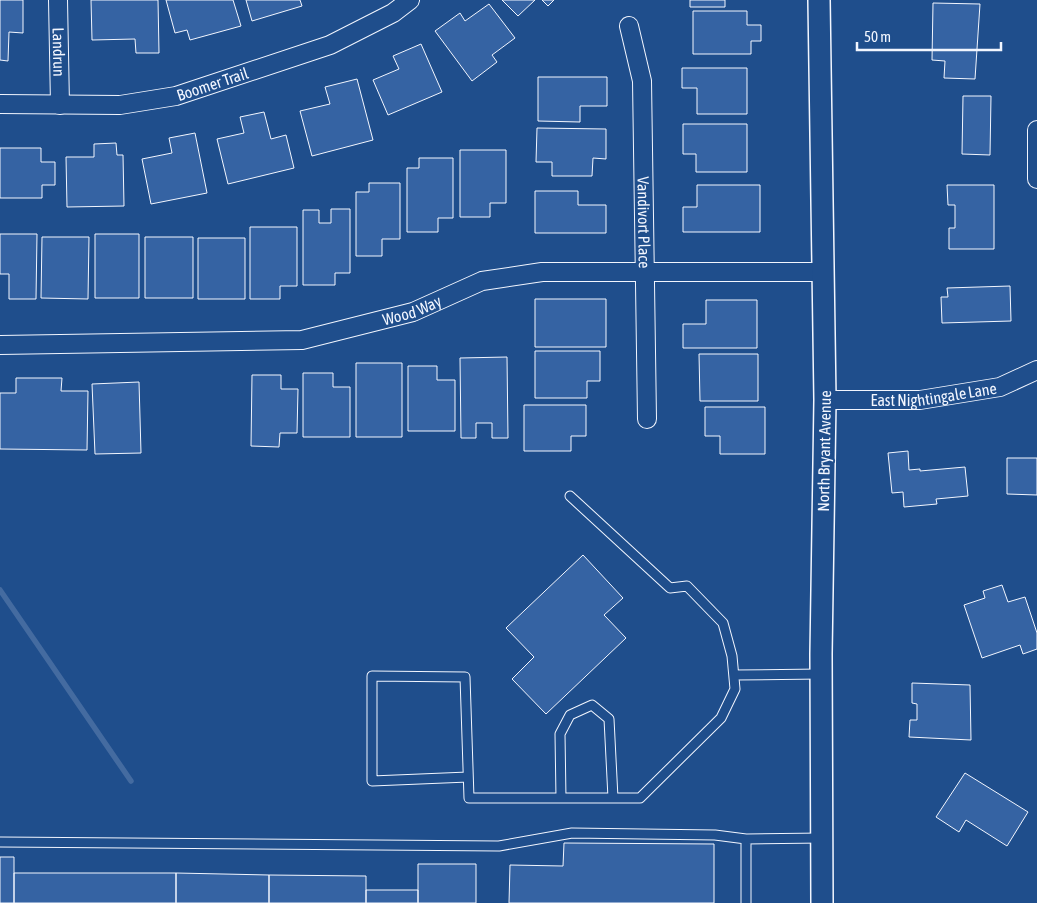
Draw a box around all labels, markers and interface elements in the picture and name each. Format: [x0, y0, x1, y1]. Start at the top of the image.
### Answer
scale bar [857, 20, 1001, 52]
street label: Landrun [50, 27, 68, 77]
text: 50 m [864, 28, 891, 45]
street label: Boomer Trail [174, 64, 251, 104]
street label: Vandivort Place [634, 176, 654, 269]
street label: Wood Way [381, 291, 445, 328]
street label: East Nightingale Lane [871, 379, 998, 410]
street label: North Bryant Avenue [814, 390, 835, 512]

